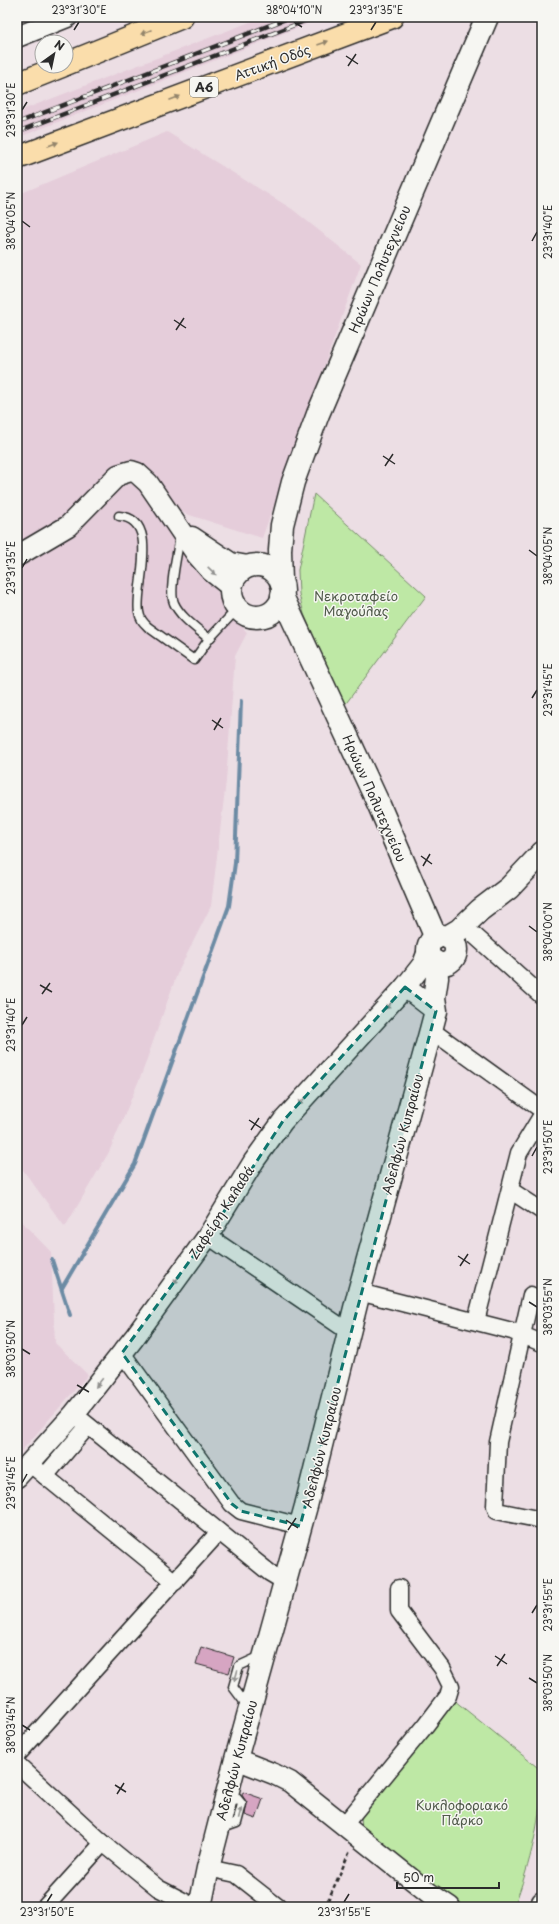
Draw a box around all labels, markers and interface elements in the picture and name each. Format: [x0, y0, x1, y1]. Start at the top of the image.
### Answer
text: 23°31'30"E [52, 2, 106, 17]
text: 38°04'10"N [266, 2, 323, 17]
text: 23°31'35"E [349, 2, 403, 17]
one-way arrow [140, 29, 152, 35]
north arrow [34, 34, 74, 74]
text: N [51, 36, 68, 55]
street label: Αττική Οδός [231, 39, 313, 85]
one-way arrow [317, 39, 329, 45]
road number: Α6 [190, 77, 218, 97]
text: 23°31'30"E [3, 83, 18, 137]
one-way arrow [169, 94, 181, 100]
one-way arrow [48, 141, 60, 147]
text: 38°04'05"N [3, 192, 18, 250]
street label: Ηρώων Πολυτεχνείου [343, 202, 415, 336]
text: 23°31'40"E [540, 205, 555, 259]
text: 38°04'05"N [540, 527, 555, 585]
text: 23°31'35"E [3, 541, 18, 595]
one-way arrow [207, 566, 217, 576]
park label: Νεκροταφείο Μαγούλας [314, 586, 398, 620]
text: 23°31'45"E [540, 663, 555, 717]
street label: Ηρώων Πολυτεχνείου [338, 731, 412, 865]
text: 38°04'00"N [540, 902, 555, 962]
text: 23°31'40"E [3, 998, 18, 1052]
one-way arrow [384, 1000, 394, 1010]
street label: Αδελφών Κυπραίου [377, 1072, 427, 1196]
one-way arrow [297, 1096, 306, 1106]
text: 23°31'50"E [540, 1120, 555, 1174]
street label: Ζαφείρη Καλαθά [184, 1161, 259, 1262]
one-way arrow [173, 1274, 181, 1284]
text: 38°03'55"N [540, 1278, 555, 1336]
text: 38°03'50"N [3, 1320, 18, 1378]
one-way arrow [94, 1377, 103, 1388]
street label: Αδελφών Κυπραίου [297, 1385, 345, 1509]
text: 23°31'45"E [3, 1456, 18, 1510]
text: 23°31'55"E [540, 1578, 555, 1632]
text: 38°03'50"N [540, 1654, 555, 1712]
one-way arrow [233, 1670, 239, 1682]
text: 38°03'45"N [3, 1696, 18, 1754]
street label: Αδελφών Κυπραίου [211, 1698, 261, 1822]
park label: Κυκλοφοριακό Πάρκο [416, 1795, 508, 1829]
one-way arrow [237, 1807, 243, 1819]
scale bar [397, 1864, 499, 1890]
text: 50 m [403, 1868, 434, 1886]
text: 23°31'50"E [20, 1904, 74, 1919]
text: 23°31'55"E [317, 1904, 371, 1919]

